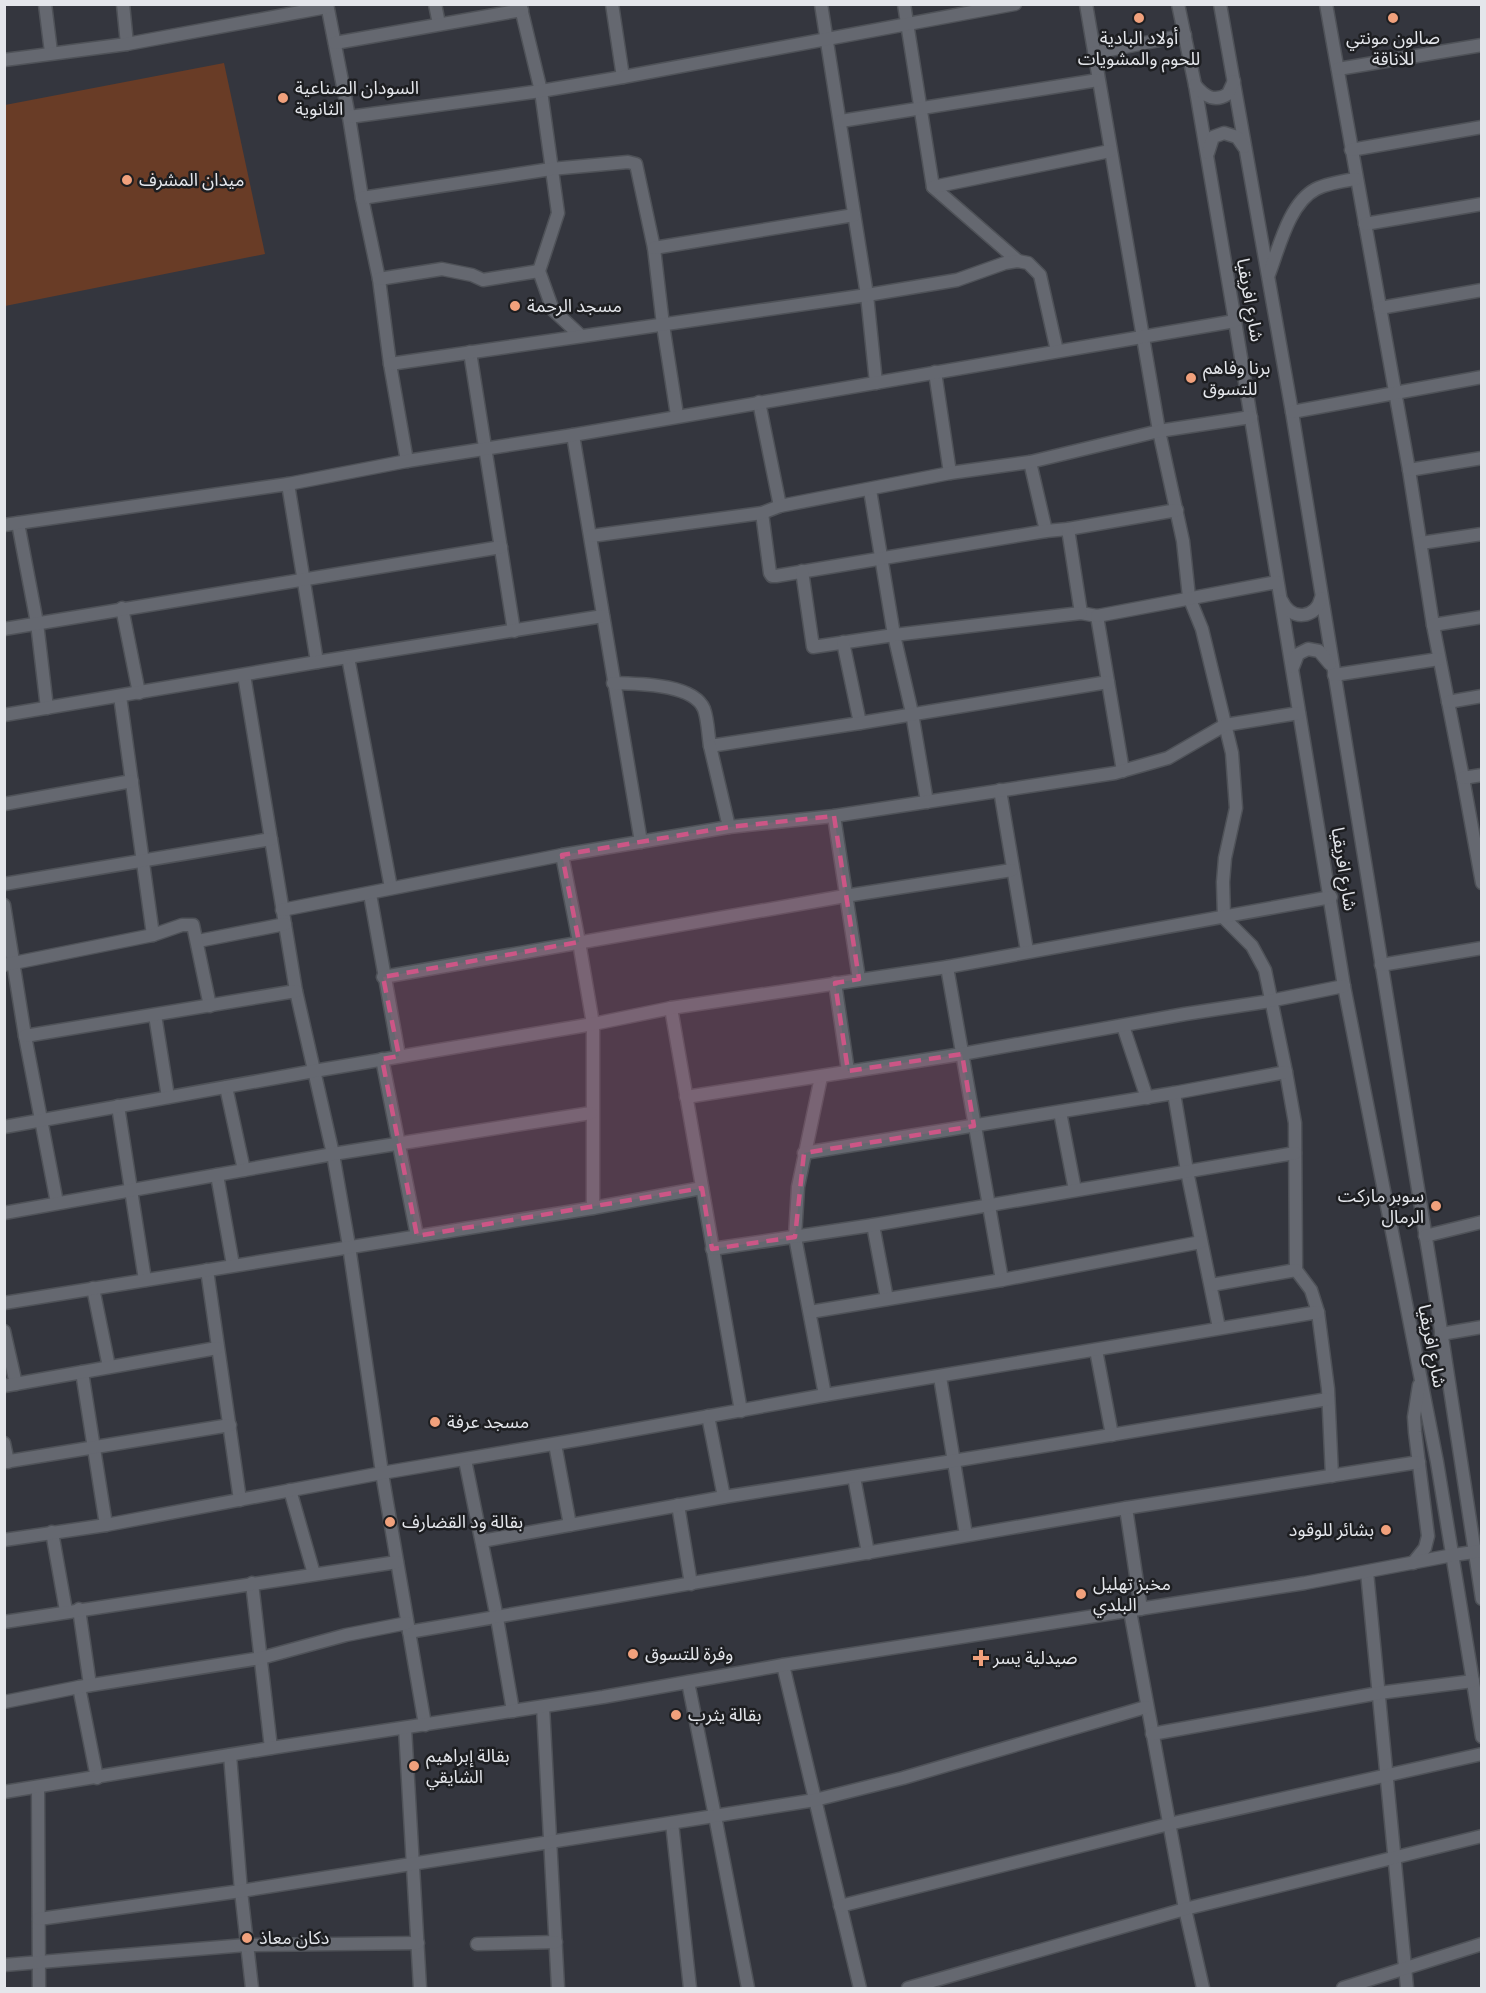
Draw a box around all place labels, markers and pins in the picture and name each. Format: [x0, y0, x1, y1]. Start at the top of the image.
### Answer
marker: أولاد البادية للحوم والمشويات [1132, 11, 1146, 25]
marker: صالون مونتي للاناقة [1386, 11, 1400, 25]
place label: أولاد البادية للحوم والمشويات [1078, 27, 1200, 73]
place label: صالون مونتي للاناقة [1346, 27, 1440, 70]
place label: السودان الصناعية الثانوية [295, 77, 419, 120]
marker: السودان الصناعية الثانوية [276, 91, 290, 105]
place label: ميدان المشرف [139, 169, 244, 191]
marker: ميدان المشرف [120, 173, 134, 187]
place label: مسجد الرحمة [527, 295, 622, 317]
marker: مسجد الرحمة [508, 299, 522, 313]
place label: برنا وفاهم للتسوق [1203, 357, 1270, 400]
marker: برنا وفاهم للتسوق [1184, 371, 1198, 385]
place label: سوبر ماركت الرمال [1338, 1185, 1424, 1228]
marker: سوبر ماركت الرمال [1429, 1199, 1443, 1213]
place label: مسجد عرفة [447, 1411, 529, 1433]
marker: مسجد عرفة [428, 1415, 442, 1429]
place label: بقالة ود القضارف [402, 1511, 523, 1533]
marker: بقالة ود القضارف [383, 1515, 397, 1529]
place label: بشائر للوقود [1289, 1519, 1374, 1541]
marker: بشائر للوقود [1379, 1523, 1393, 1537]
place label: مخبز تهليل البلدي [1093, 1573, 1171, 1618]
marker: مخبز تهليل البلدي [1074, 1587, 1088, 1601]
place label: وفرة للتسوق [645, 1643, 733, 1665]
marker: وفرة للتسوق [626, 1647, 640, 1661]
place label: صيدلية يسر [992, 1647, 1078, 1669]
marker: صيدلية يسر [974, 1651, 988, 1665]
place label: بقالة يثرب [688, 1704, 762, 1726]
marker: بقالة يثرب [669, 1708, 683, 1722]
place label: بقالة إبراهيم الشايقي [426, 1745, 510, 1790]
marker: بقالة إبراهيم الشايقي [407, 1759, 421, 1773]
place label: دكان معاذ [259, 1927, 329, 1949]
marker: دكان معاذ [240, 1931, 254, 1945]

